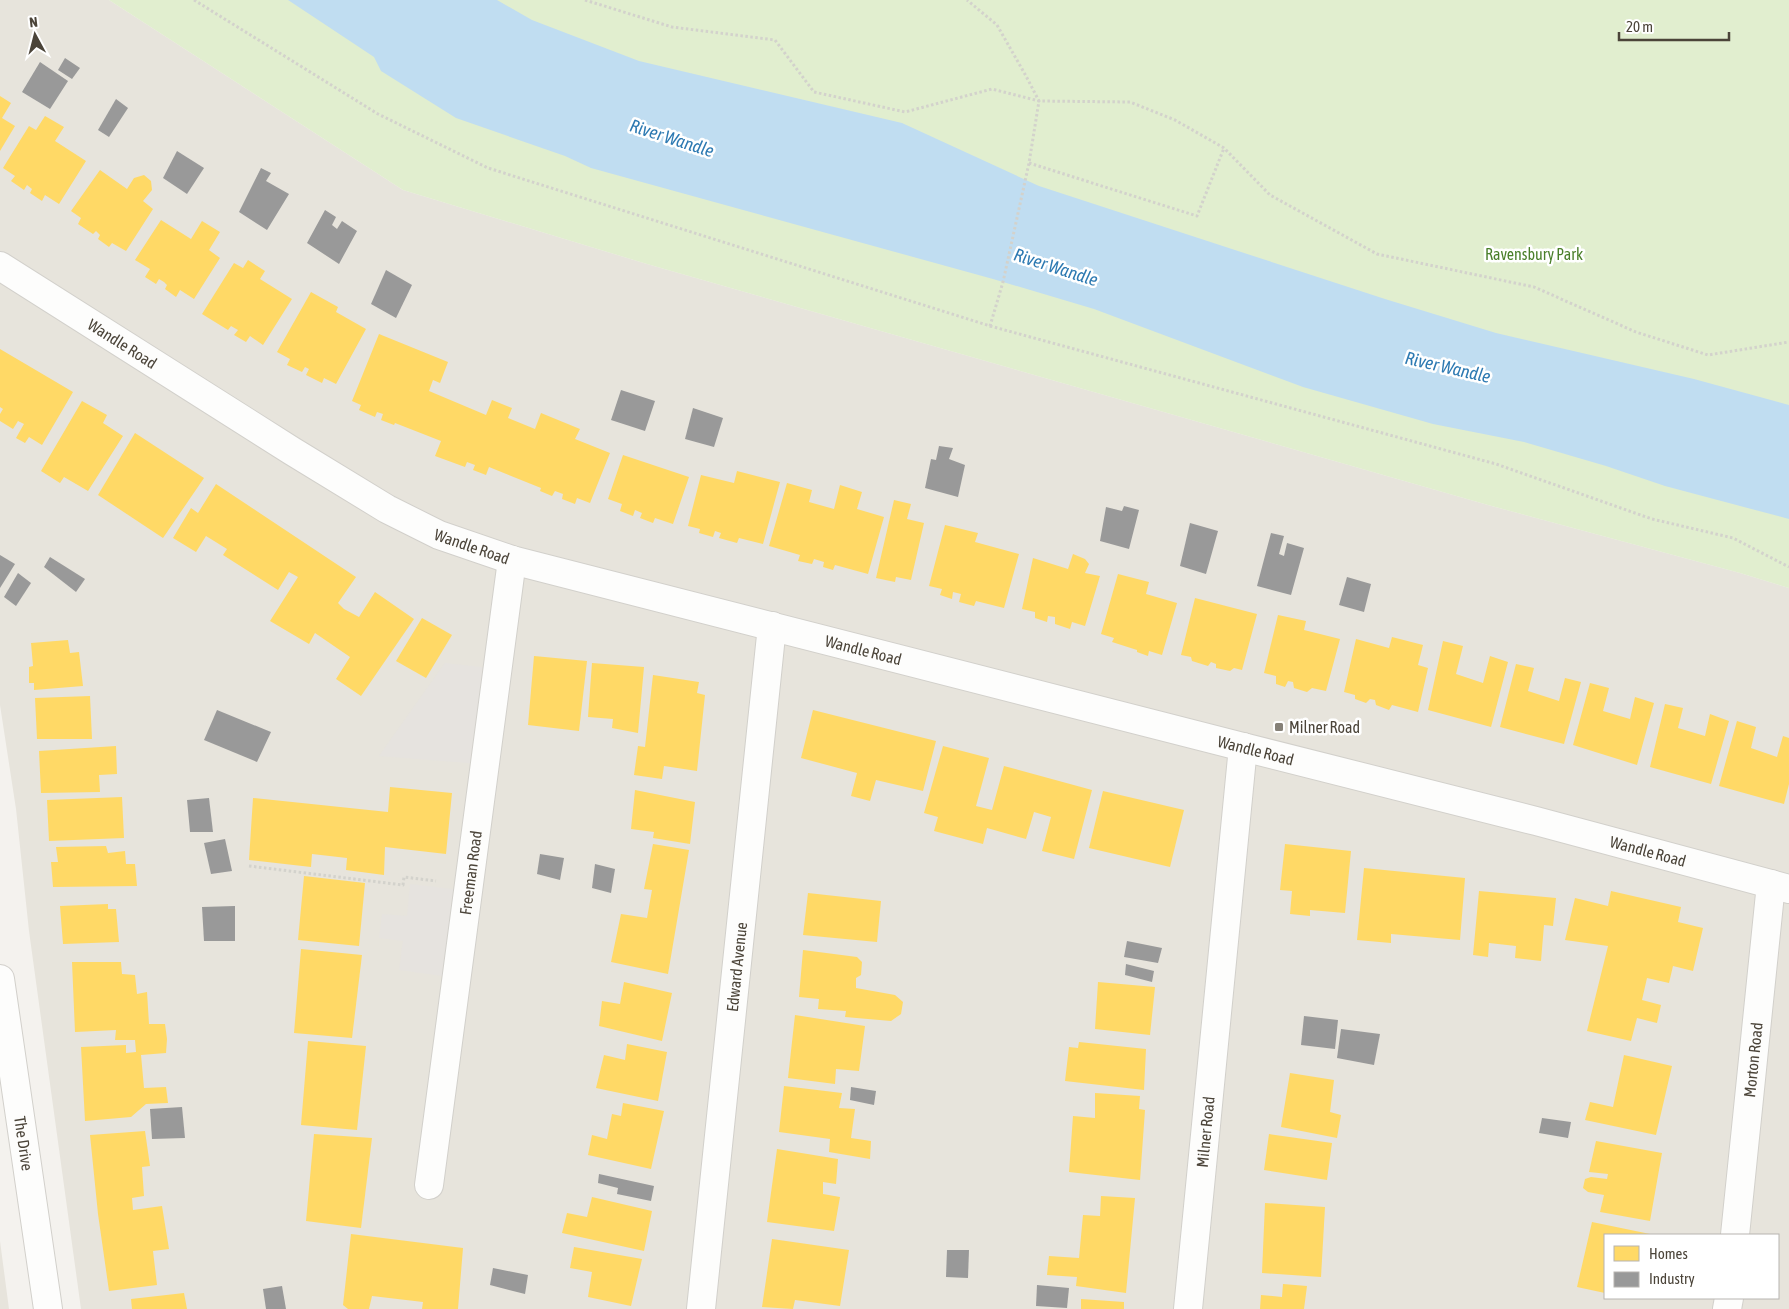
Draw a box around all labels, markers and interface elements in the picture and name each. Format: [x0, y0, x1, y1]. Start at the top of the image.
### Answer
north arrow [10, 10, 60, 60]
scale bar [1619, 10, 1729, 42]
text: N [28, 14, 38, 31]
text: 20 m [1626, 18, 1653, 35]
water label: River Wandle [627, 115, 717, 161]
water label: River Wandle [1011, 244, 1101, 290]
park label: Ravensbury Park [1485, 245, 1583, 264]
street label: Wandle Road [85, 315, 160, 372]
water label: River Wandle [1403, 347, 1493, 387]
street label: Wandle Road [432, 525, 512, 567]
street label: Wandle Road [823, 631, 903, 668]
place label: Milner Road [1289, 718, 1360, 736]
marker: Milner Road [1273, 721, 1285, 733]
street label: Wandle Road [1216, 732, 1296, 769]
street label: Freeman Road [456, 829, 485, 916]
street label: Wandle Road [1608, 832, 1688, 870]
street label: Edward Avenue [723, 921, 750, 1013]
street label: Morton Road [1740, 1022, 1766, 1098]
street label: Milner Road [1193, 1096, 1218, 1168]
street label: The Drive [11, 1115, 37, 1172]
legend [1604, 1234, 1779, 1299]
text: Homes [1649, 1245, 1688, 1262]
text: Industry [1649, 1270, 1695, 1287]

